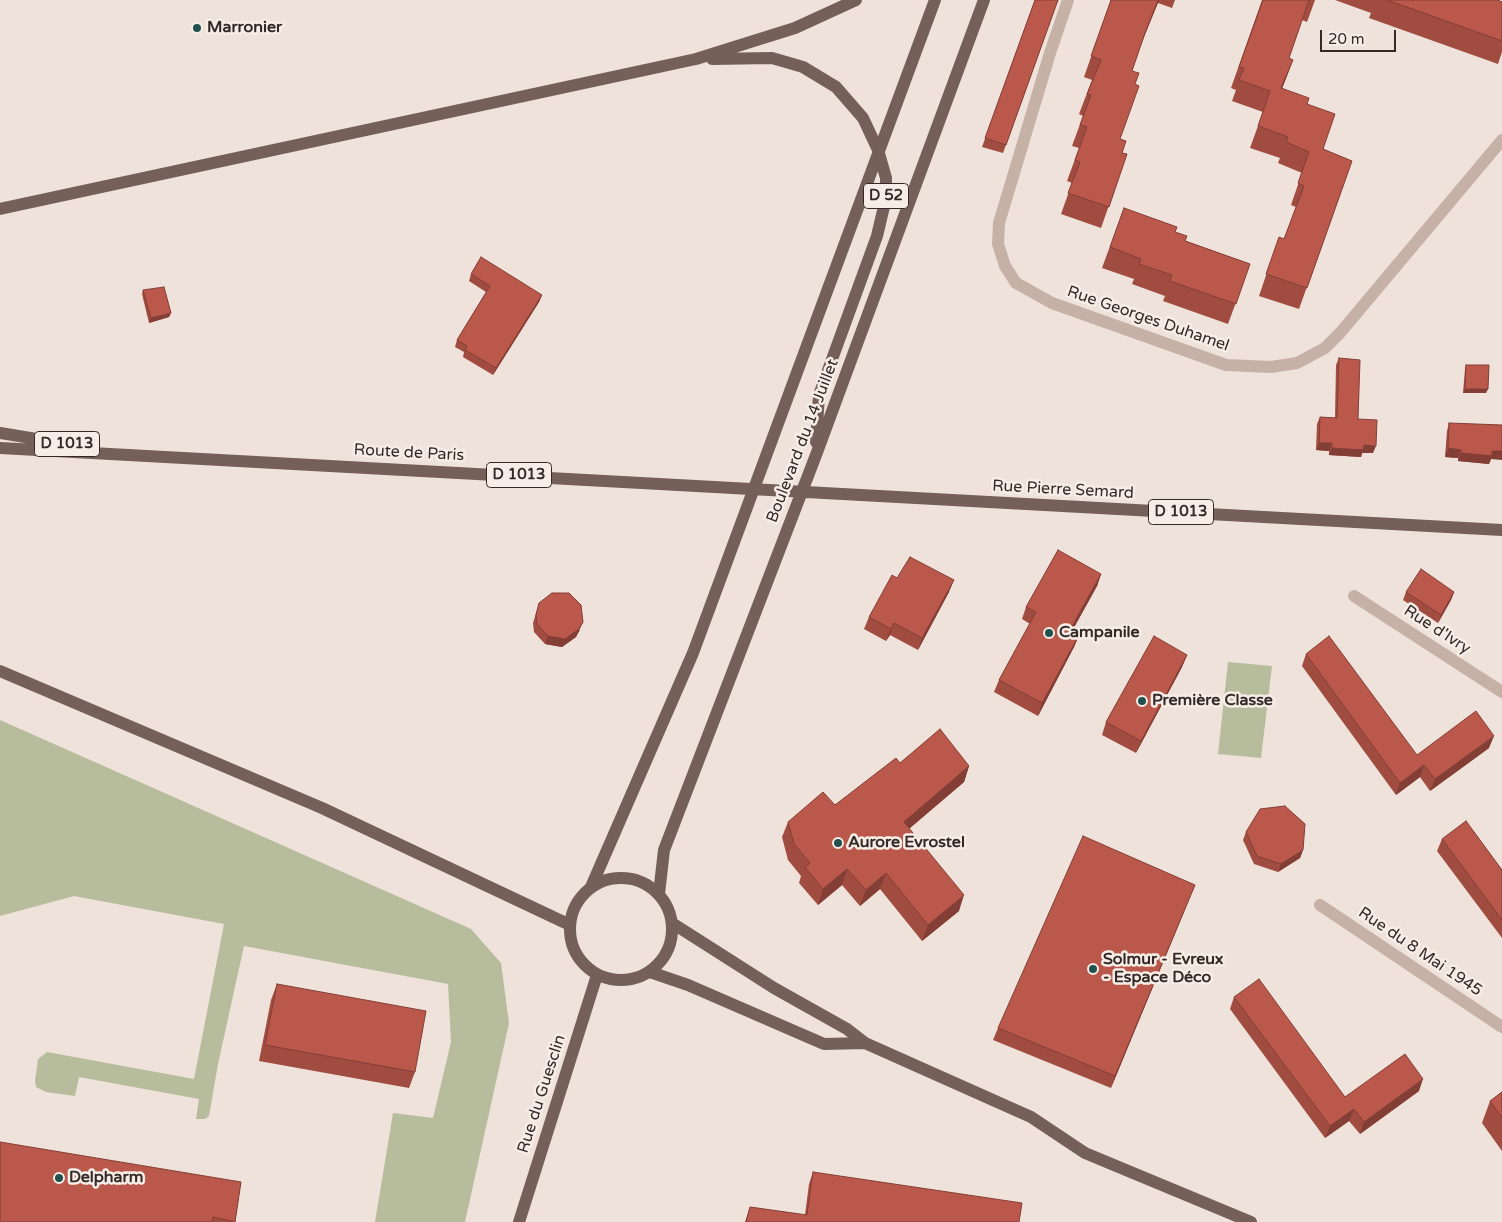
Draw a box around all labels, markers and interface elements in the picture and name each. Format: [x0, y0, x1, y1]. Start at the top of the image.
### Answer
place label: Marronier [207, 18, 282, 38]
scale bar [1322, 20, 1398, 52]
marker: Marronier [191, 22, 203, 34]
text: 20 m [1328, 30, 1365, 48]
road number: D 52 [864, 184, 908, 208]
street label: Rue Georges Duhamel [1064, 282, 1232, 356]
street label: Boulevard du 14 Juillet [763, 357, 843, 525]
road number: D 1013 [34, 432, 100, 456]
street label: Route de Paris [353, 441, 465, 465]
road number: D 1013 [486, 462, 552, 488]
street label: Rue Pierre Semard [992, 477, 1134, 503]
road number: D 1013 [1148, 500, 1214, 524]
street label: Rue d'Ivry [1400, 601, 1474, 659]
place label: Campanile [1059, 623, 1140, 643]
marker: Campanile [1043, 627, 1055, 639]
place label: Première Classe [1152, 691, 1273, 711]
marker: Première Classe [1136, 695, 1148, 707]
place label: Aurore Evrostel [848, 833, 965, 853]
marker: Aurore Evrostel [832, 837, 844, 849]
street label: Rue du 8 Mai 1945 [1354, 903, 1486, 1001]
place label: Solmur - Evreux - Espace Déco [1103, 950, 1223, 988]
marker: Solmur - Evreux - Espace Déco [1087, 963, 1099, 975]
street label: Rue du Guesclin [514, 1032, 570, 1156]
place label: Delpharm [69, 1168, 143, 1188]
marker: Delpharm [53, 1172, 65, 1184]

